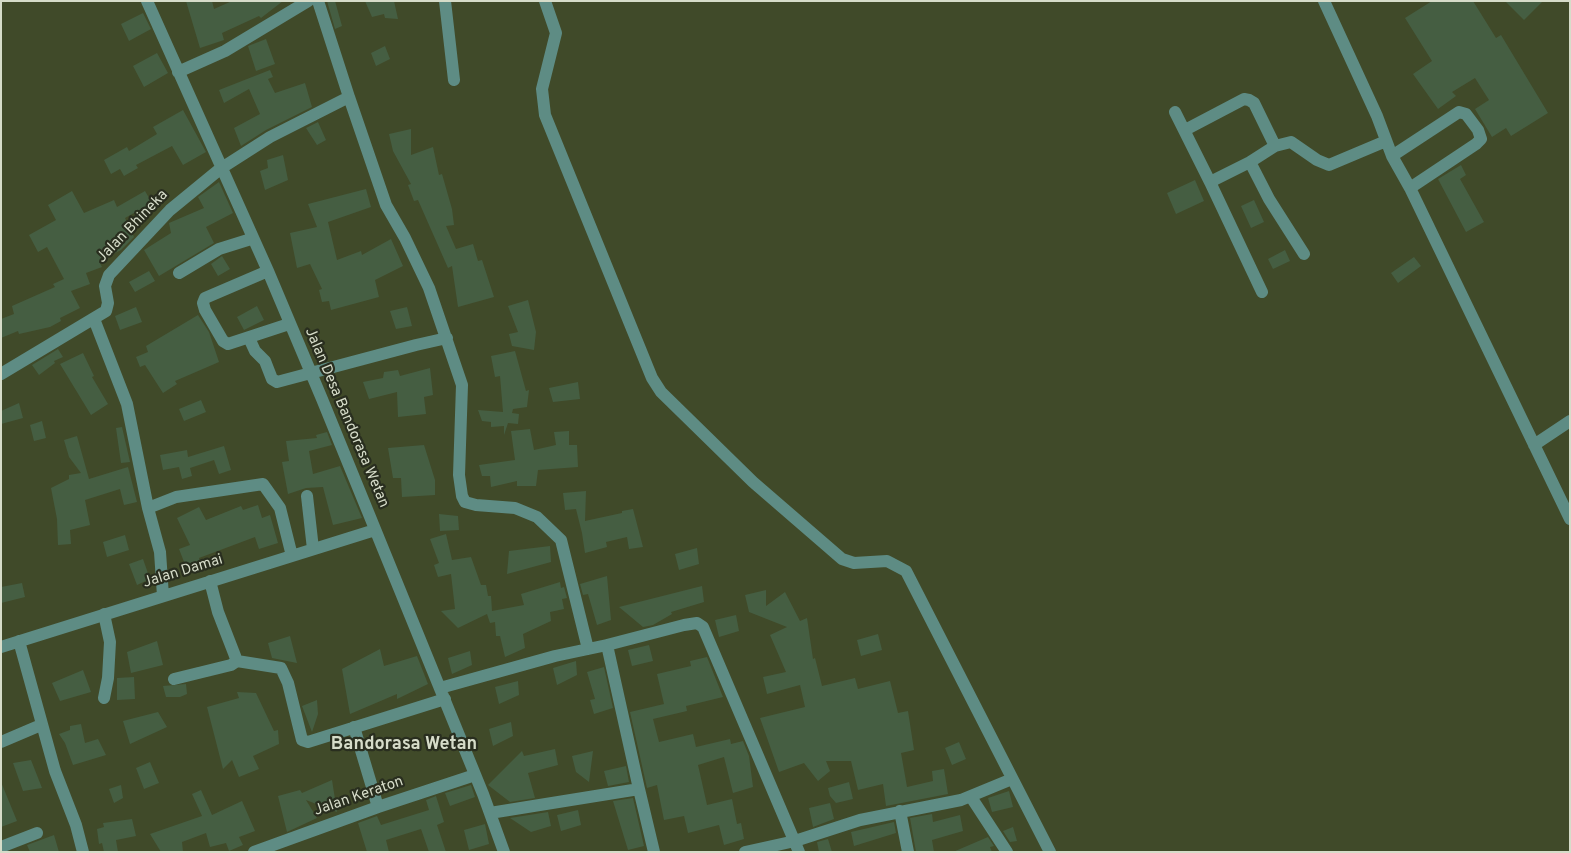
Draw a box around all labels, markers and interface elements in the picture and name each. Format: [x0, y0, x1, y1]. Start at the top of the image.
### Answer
street label: Jalan Bhineka [94, 187, 172, 267]
street label: Jalan Desa Bandorasa Wetan [300, 325, 392, 511]
street label: Jalan Damai [141, 551, 225, 593]
district label: Bandorasa Wetan [331, 734, 477, 756]
street label: Jalan Keraton [312, 773, 406, 821]

